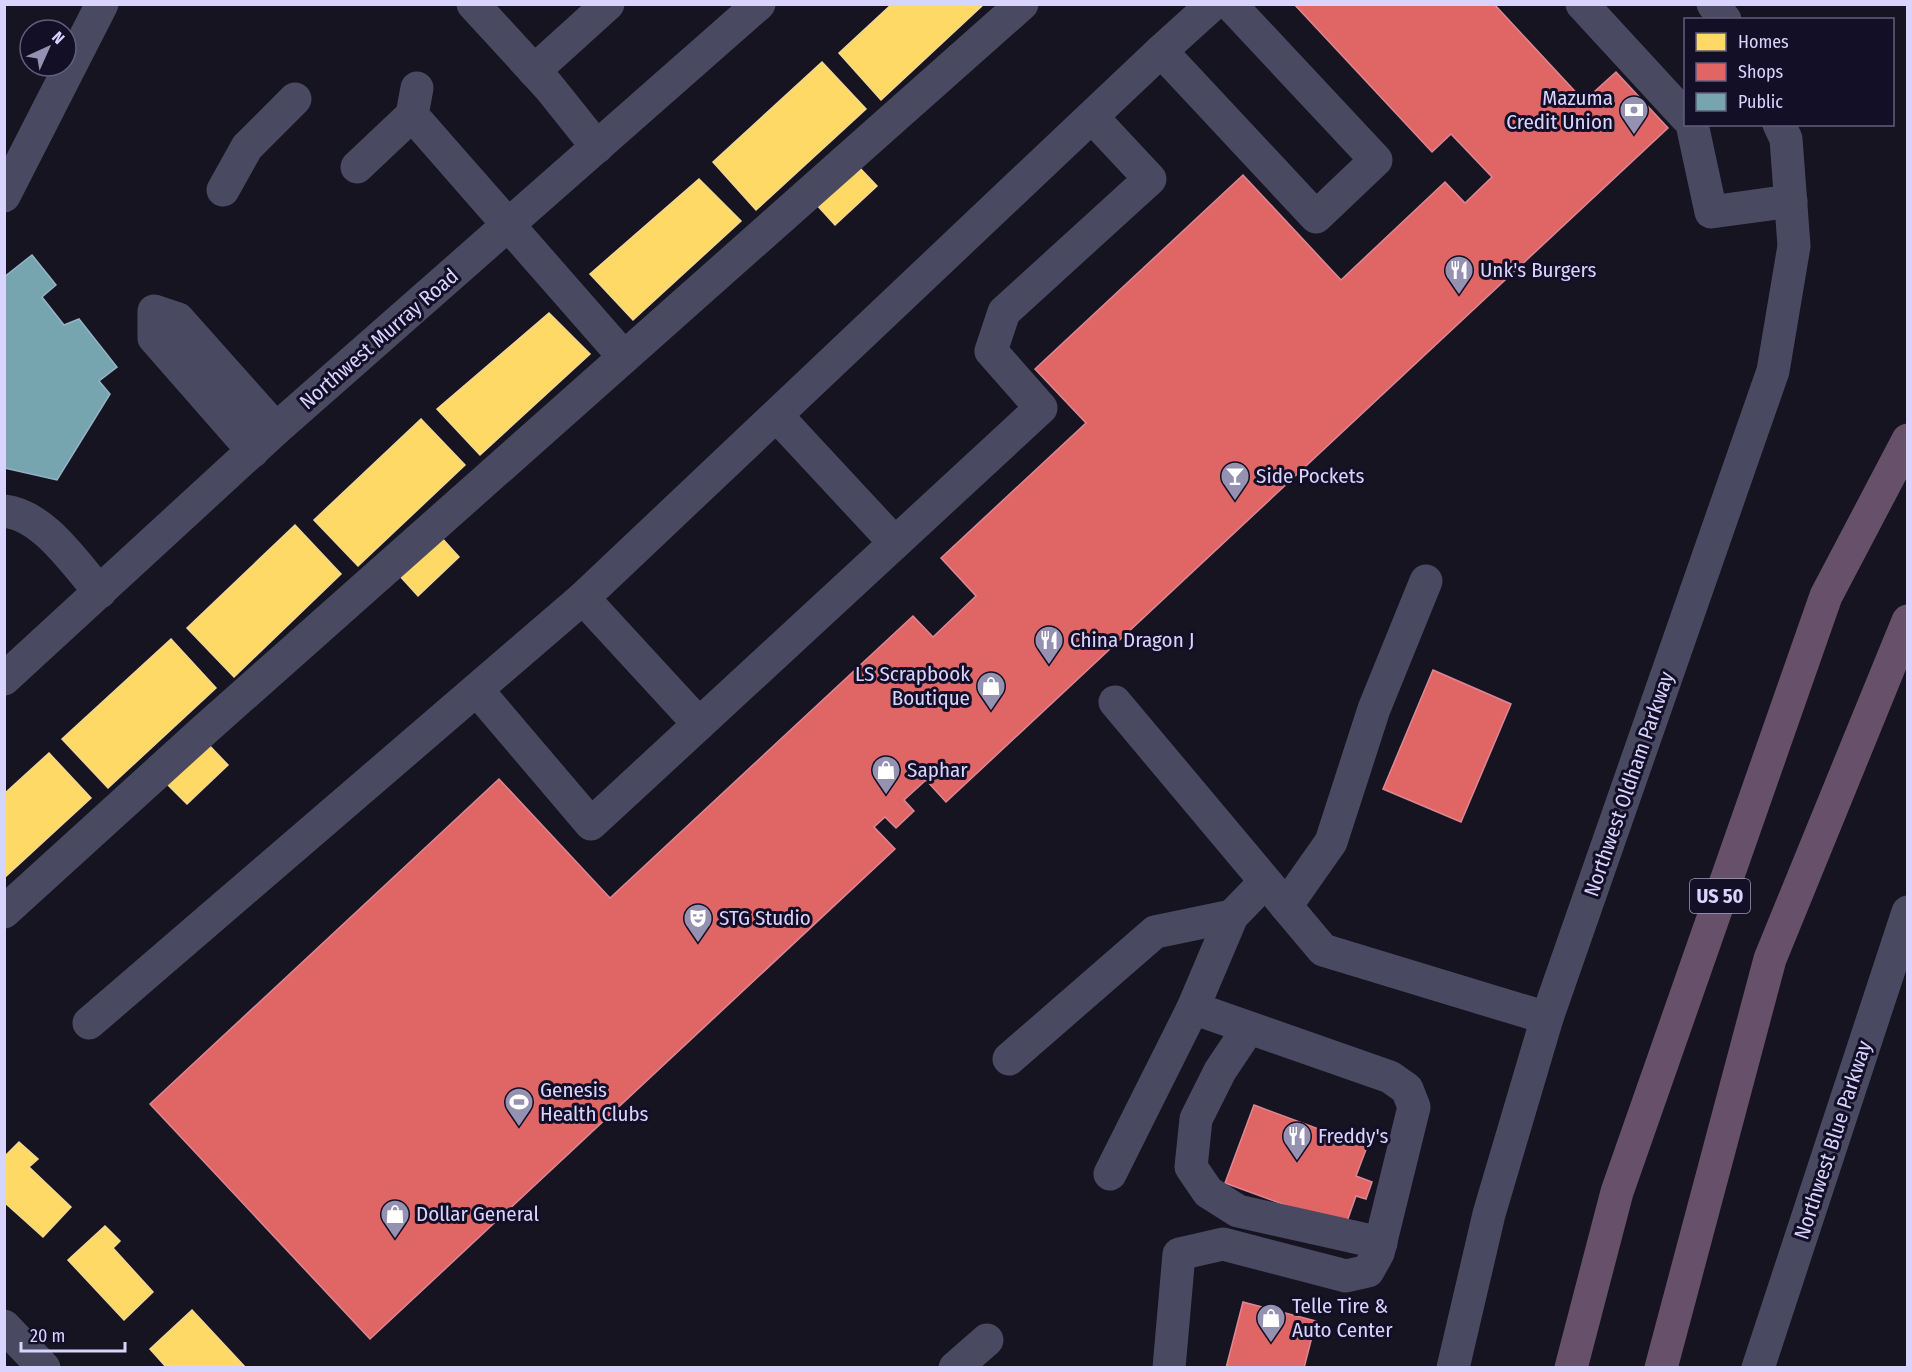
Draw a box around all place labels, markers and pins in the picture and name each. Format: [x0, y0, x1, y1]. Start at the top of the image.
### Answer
place label: Mazuma Credit Union [1506, 85, 1613, 135]
bank icon: Mazuma Credit Union [1618, 94, 1650, 136]
restaurant icon: Unk's Burgers [1443, 254, 1475, 296]
place label: Unk's Burgers [1480, 257, 1597, 283]
bar icon: Side Pockets [1219, 460, 1251, 502]
place label: Side Pockets [1256, 463, 1364, 489]
restaurant icon: China Dragon J [1033, 624, 1065, 666]
place label: China Dragon J [1070, 627, 1194, 653]
place label: LS Scrapbook Boutique [855, 661, 970, 711]
shop icon: LS Scrapbook Boutique [975, 670, 1007, 712]
shop icon: Saphar [870, 754, 902, 796]
place label: Saphar [907, 757, 968, 783]
theatre icon: STG Studio [682, 902, 714, 944]
place label: STG Studio [719, 905, 811, 931]
place label: Genesis Health Clubs [540, 1077, 649, 1127]
sports icon: Genesis Health Clubs [503, 1086, 535, 1128]
restaurant icon: Freddy's [1281, 1120, 1313, 1162]
place label: Freddy's [1318, 1123, 1388, 1149]
shop icon: Dollar General [379, 1198, 411, 1240]
place label: Dollar General [416, 1201, 539, 1227]
place label: Telle Tire & Auto Center [1292, 1293, 1393, 1343]
shop icon: Telle Tire & Auto Center [1255, 1302, 1287, 1344]

